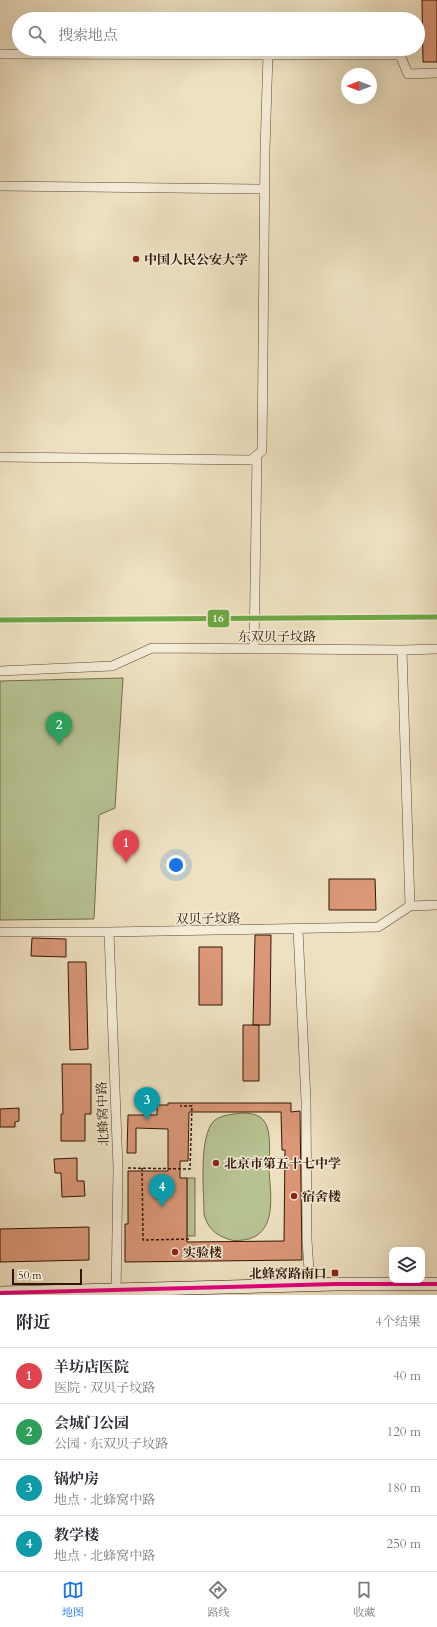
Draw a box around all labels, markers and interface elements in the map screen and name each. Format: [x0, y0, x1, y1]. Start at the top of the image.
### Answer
search box [12, 12, 425, 56]
icon: search [26, 23, 48, 45]
text: 搜索地点 [58, 25, 118, 45]
north arrow [341, 68, 377, 104]
place label: 中国人民公安大学 [144, 251, 248, 269]
marker: 中国人民公安大学 [131, 254, 141, 264]
line badge: 16 [207, 609, 230, 628]
text: 16 [212, 611, 224, 626]
street label: 东双贝子坟路 [238, 628, 316, 646]
pin: 2 [46, 712, 72, 745]
pin: 1 [113, 830, 139, 863]
your location [166, 855, 186, 875]
street label: 双贝子坟路 [175, 909, 241, 929]
street label: 北蜂窝中路 [93, 1081, 113, 1147]
pin: 3 [134, 1087, 160, 1120]
place label: 北京市第五十七中学 [224, 1155, 341, 1173]
marker: 北京市第五十七中学 [211, 1158, 221, 1168]
pin: 4 [149, 1174, 175, 1207]
place label: 宿舍楼 [302, 1188, 341, 1206]
marker: 宿舍楼 [289, 1191, 299, 1201]
place label: 实验楼 [183, 1244, 222, 1262]
marker: 实验楼 [170, 1247, 180, 1257]
map controls [389, 1247, 425, 1283]
button: layers [389, 1247, 425, 1283]
place label: 北蜂窝路南口 [249, 1265, 327, 1283]
scale bar [12, 1267, 82, 1286]
text: 50 m [18, 1268, 42, 1283]
marker: 北蜂窝路南口 [330, 1268, 340, 1278]
text: 附近 [16, 1311, 50, 1334]
text: 4个结果 [375, 1313, 421, 1331]
text: 羊坊店医院 [54, 1357, 129, 1377]
text: 1 [26, 1367, 32, 1385]
text: 40 m [393, 1367, 421, 1385]
text: 医院 · 双贝子坟路 [54, 1379, 155, 1397]
text: 会城门公园 [54, 1413, 129, 1433]
text: 2 [26, 1423, 32, 1441]
text: 120 m [387, 1423, 421, 1441]
text: 公园 · 东双贝子坟路 [54, 1435, 168, 1453]
text: 锅炉房 [54, 1469, 99, 1489]
text: 3 [26, 1479, 32, 1497]
text: 180 m [387, 1479, 421, 1497]
text: 地点 · 北蜂窝中路 [54, 1491, 155, 1509]
text: 教学楼 [54, 1525, 99, 1545]
text: 4 [26, 1535, 32, 1553]
text: 250 m [387, 1535, 421, 1553]
text: 地点 · 北蜂窝中路 [54, 1547, 155, 1565]
tab: 地图 [62, 1579, 84, 1620]
tab: 路线 [207, 1579, 229, 1620]
tab: 收藏 [353, 1579, 375, 1620]

